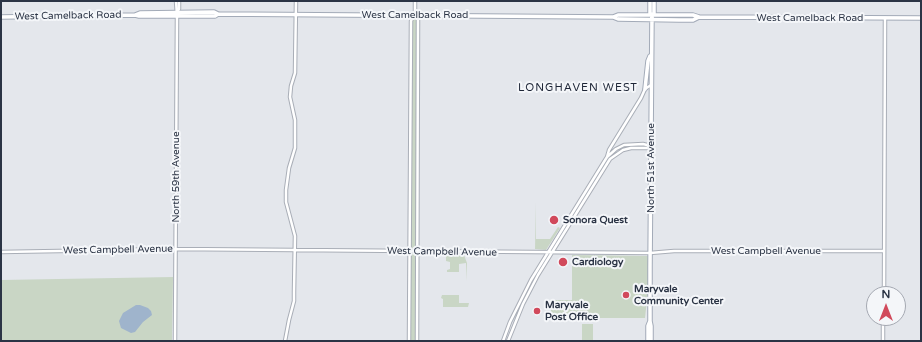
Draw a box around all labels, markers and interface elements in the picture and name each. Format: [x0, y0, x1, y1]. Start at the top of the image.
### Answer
street label: West Camelback Road [14, 9, 122, 23]
street label: West Camelback Road [362, 9, 468, 21]
street label: West Camelback Road [757, 12, 863, 24]
district label: LONGHAVEN WEST [518, 81, 638, 95]
street label: North 51st Avenue [645, 123, 657, 213]
street label: North 59th Avenue [170, 131, 182, 223]
marker: Sonora Quest [548, 214, 560, 226]
place label: Sonora Quest [563, 214, 628, 226]
street label: West Campbell Avenue [63, 243, 173, 257]
street label: West Campbell Avenue [387, 245, 497, 259]
street label: West Campbell Avenue [711, 245, 821, 257]
marker: Cardiology [557, 256, 569, 268]
place label: Cardiology [572, 256, 623, 268]
place label: Maryvale Community Center [634, 283, 723, 306]
north arrow [866, 286, 906, 326]
text: N [882, 288, 890, 301]
marker: Maryvale Community Center [621, 290, 631, 300]
place label: Maryvale Post Office [545, 299, 598, 322]
marker: Maryvale Post Office [532, 306, 542, 316]

